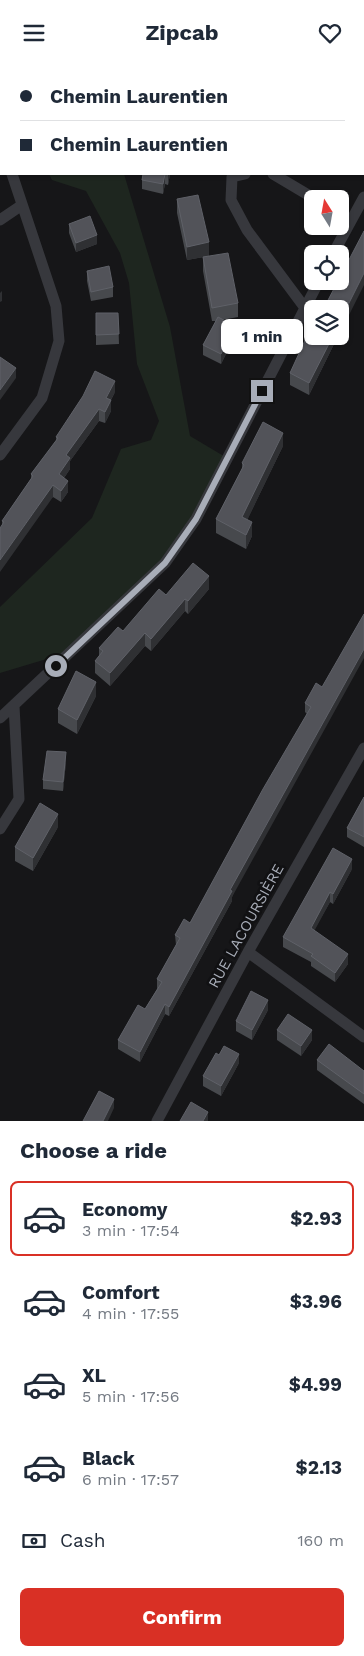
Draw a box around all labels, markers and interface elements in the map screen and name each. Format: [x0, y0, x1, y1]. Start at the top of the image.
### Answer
icon: menu [20, 19, 48, 47]
icon: heart [316, 19, 344, 47]
text: Zipcab [145, 20, 219, 45]
text: Chemin Laurentien [50, 85, 228, 108]
text: Chemin Laurentien [50, 133, 228, 156]
north arrow [304, 190, 349, 235]
map controls [304, 190, 349, 345]
button: locate [304, 245, 349, 290]
button: layers [304, 300, 349, 345]
callout: 1 min [221, 319, 303, 353]
text: 1 min [241, 327, 283, 346]
route end [251, 380, 273, 402]
route start [45, 655, 67, 677]
street label: RUE LACOURSIÈRE [204, 861, 288, 991]
text: Choose a ride [20, 1138, 167, 1163]
icon: car [22, 1196, 67, 1241]
text: Economy [82, 1198, 167, 1221]
text: $2.93 [290, 1207, 342, 1230]
text: 3 min · 17:54 [82, 1221, 179, 1240]
icon: car [22, 1279, 67, 1324]
text: Comfort [82, 1281, 160, 1304]
text: $3.96 [290, 1290, 342, 1313]
text: 4 min · 17:55 [82, 1304, 179, 1323]
icon: car [22, 1362, 67, 1407]
text: XL [82, 1364, 106, 1387]
text: $4.99 [289, 1373, 342, 1396]
text: 5 min · 17:56 [82, 1387, 179, 1406]
icon: car [22, 1445, 67, 1490]
text: Black [82, 1447, 135, 1470]
text: $2.13 [295, 1456, 342, 1479]
text: 6 min · 17:57 [82, 1470, 179, 1489]
icon: cash [20, 1527, 48, 1555]
text: Cash [60, 1529, 106, 1552]
text: 160 m [297, 1531, 344, 1550]
button: Confirm [20, 1588, 344, 1646]

